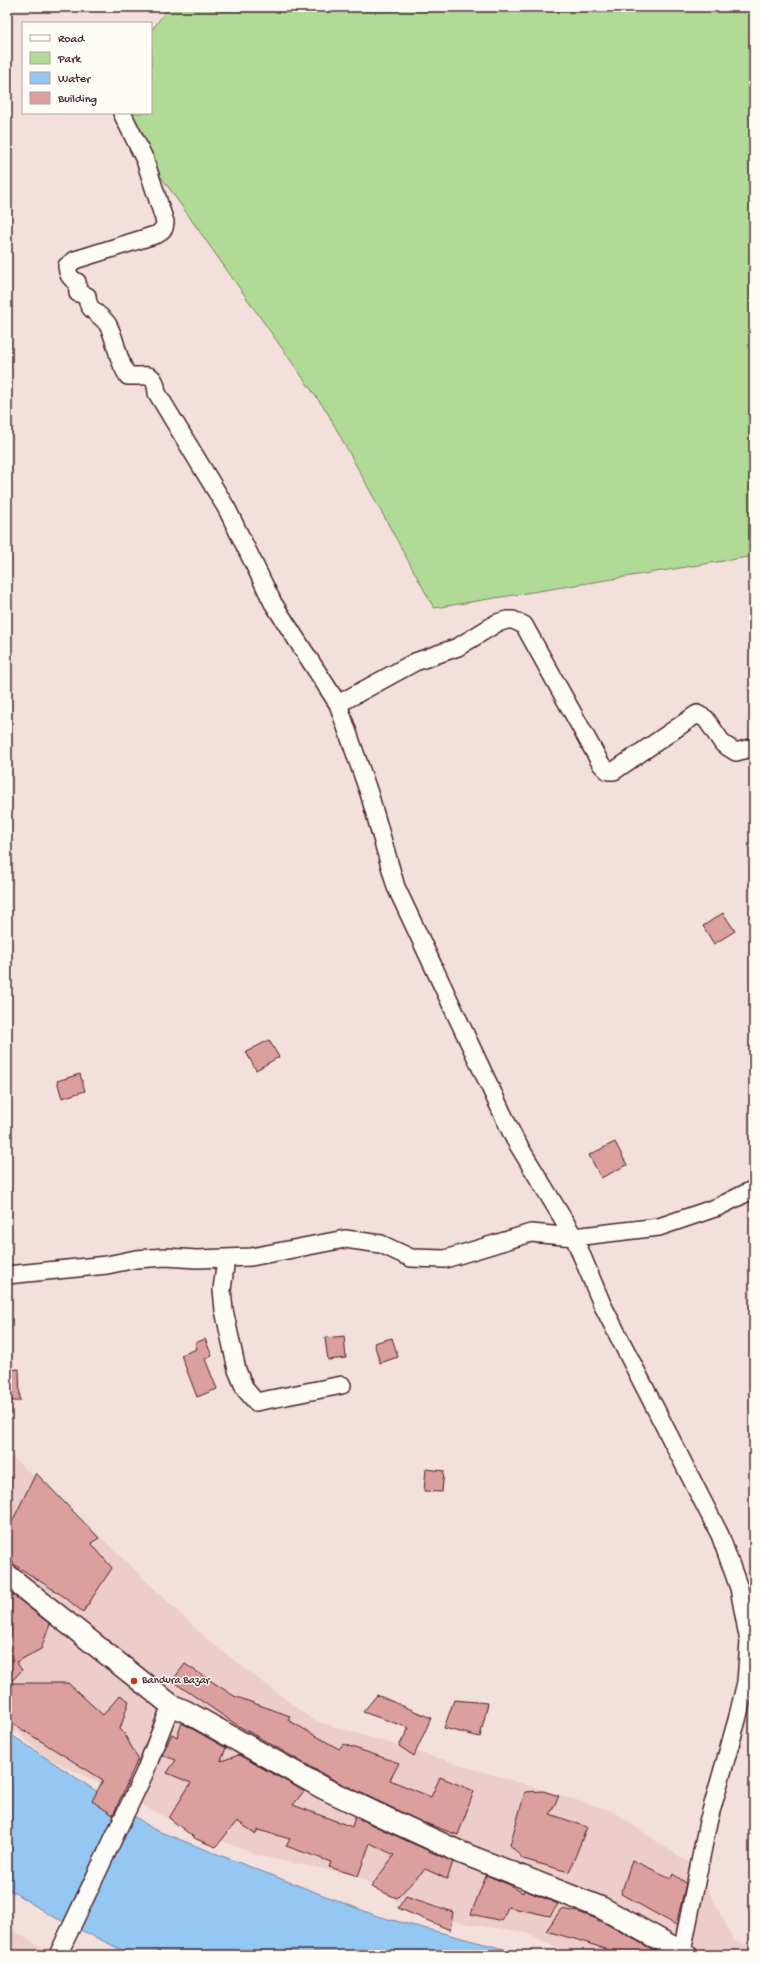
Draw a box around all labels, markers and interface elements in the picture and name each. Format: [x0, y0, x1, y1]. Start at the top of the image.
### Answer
legend [22, 22, 152, 114]
text: Road [58, 33, 85, 47]
text: Park [57, 53, 83, 67]
text: Water [58, 73, 92, 87]
text: Building [57, 93, 97, 107]
place label: Bandura Bazar [141, 1675, 211, 1687]
marker: Bandura Bazar [129, 1676, 139, 1686]

